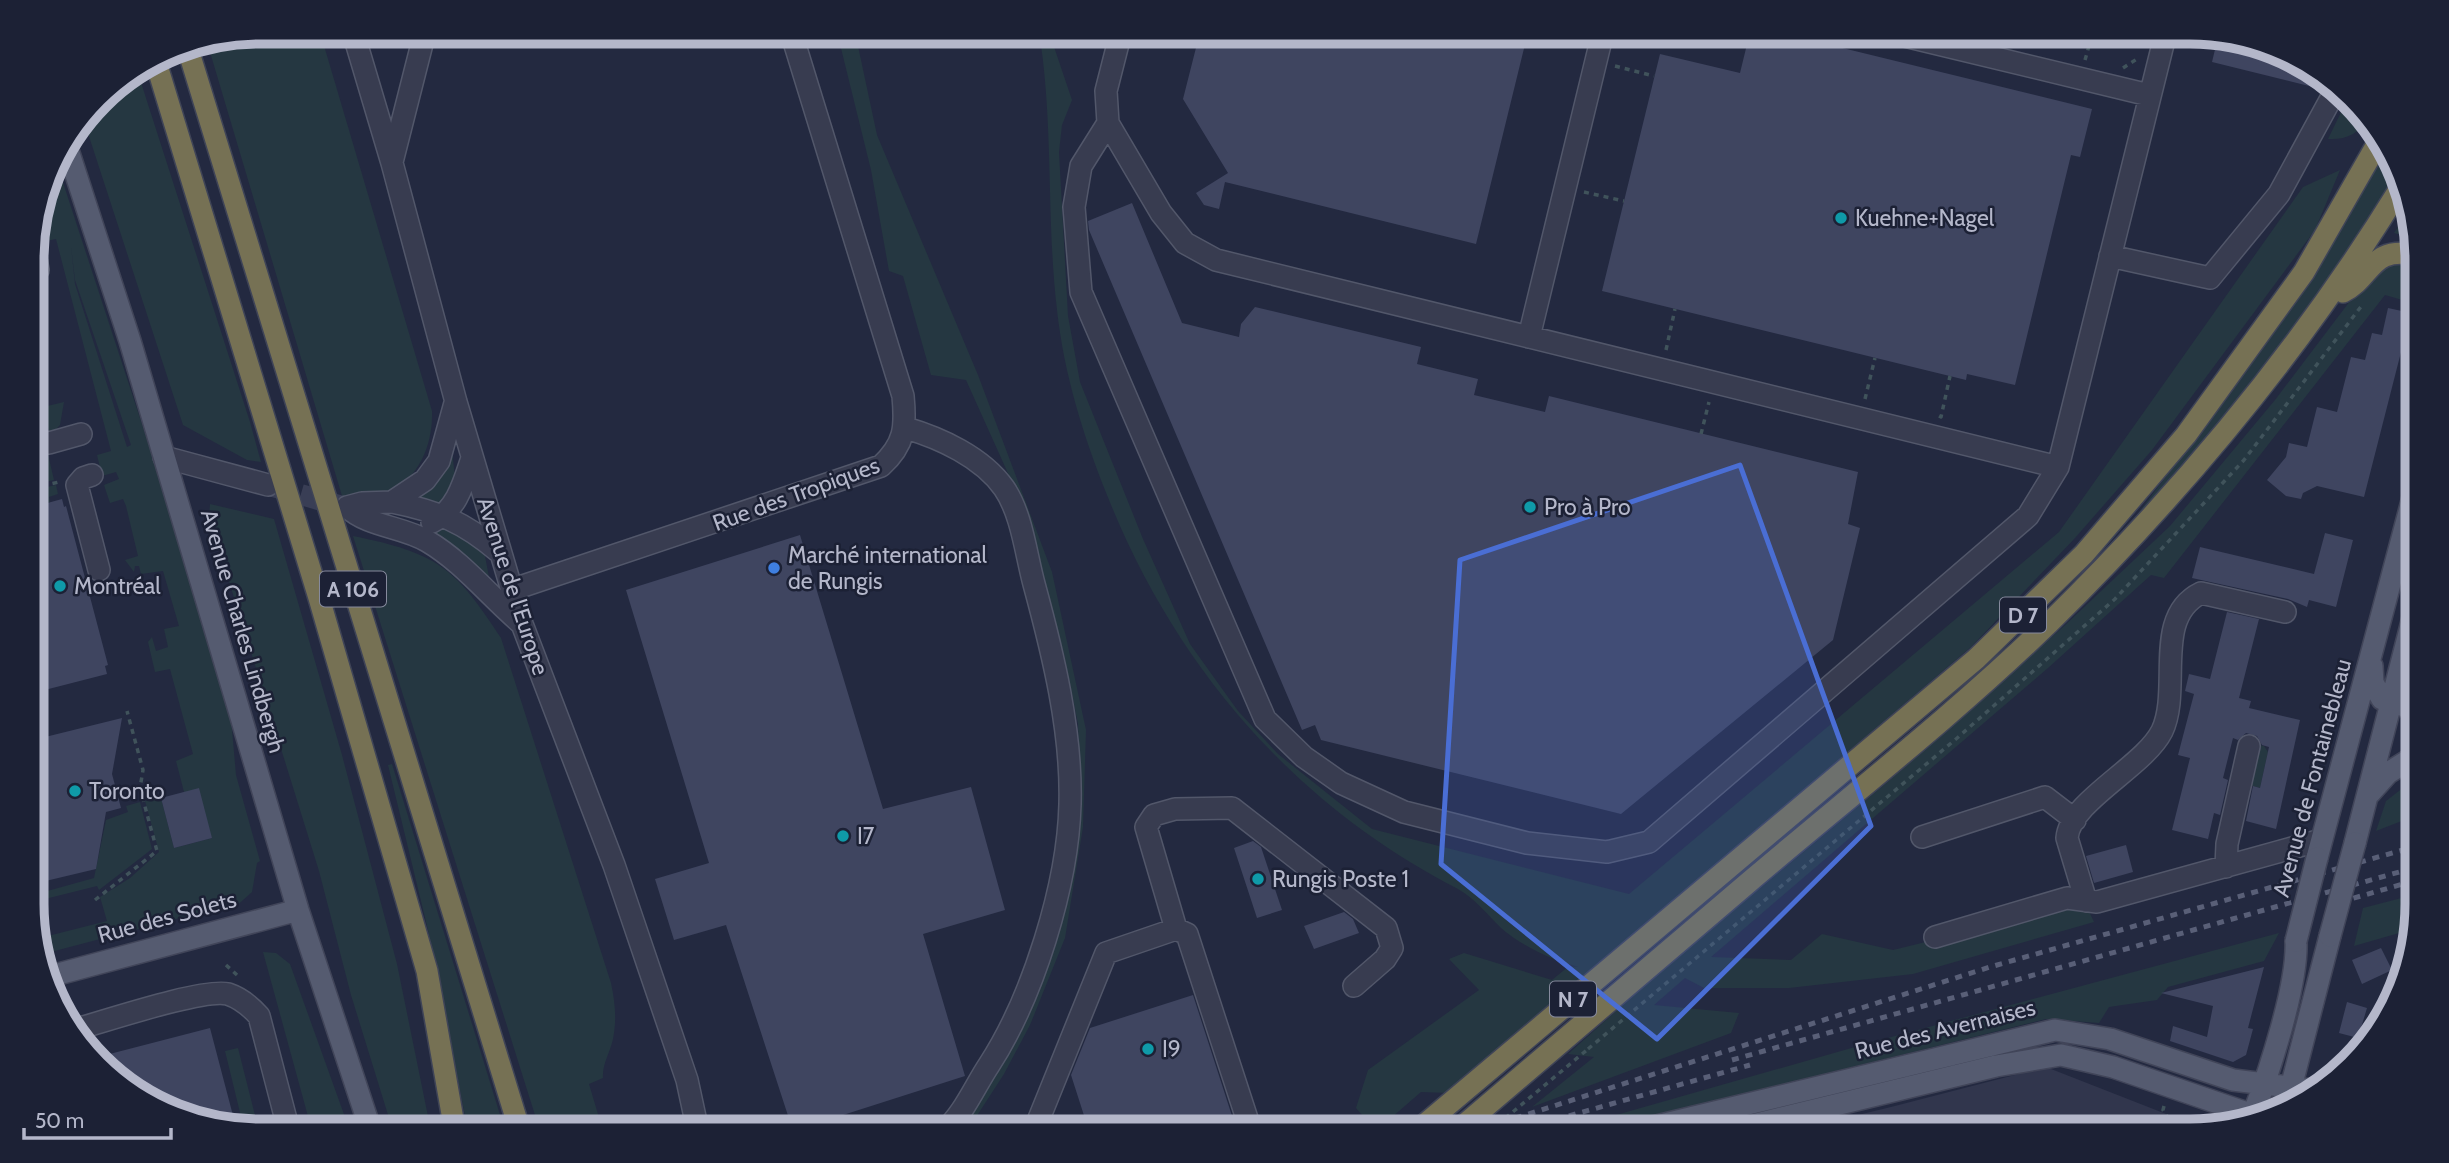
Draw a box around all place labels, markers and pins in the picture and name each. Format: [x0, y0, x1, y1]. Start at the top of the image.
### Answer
place label: Kuehne+Nagel [1855, 204, 1995, 232]
marker: Kuehne+Nagel [1833, 210, 1849, 226]
place label: Pro à Pro [1544, 493, 1631, 521]
marker: Pro à Pro [1522, 499, 1538, 515]
place label: Marché international de Rungis [788, 541, 987, 595]
marker: Marché international de Rungis [766, 560, 782, 576]
place label: Montréal [74, 572, 161, 600]
marker: Montréal [52, 578, 68, 594]
place label: Toronto [89, 777, 165, 805]
marker: Toronto [67, 783, 83, 799]
place label: I7 [857, 822, 875, 850]
marker: I7 [835, 828, 851, 844]
place label: Rungis Poste 1 [1272, 865, 1409, 893]
marker: Rungis Poste 1 [1250, 871, 1266, 887]
place label: I9 [1162, 1035, 1181, 1063]
marker: I9 [1140, 1041, 1156, 1057]

